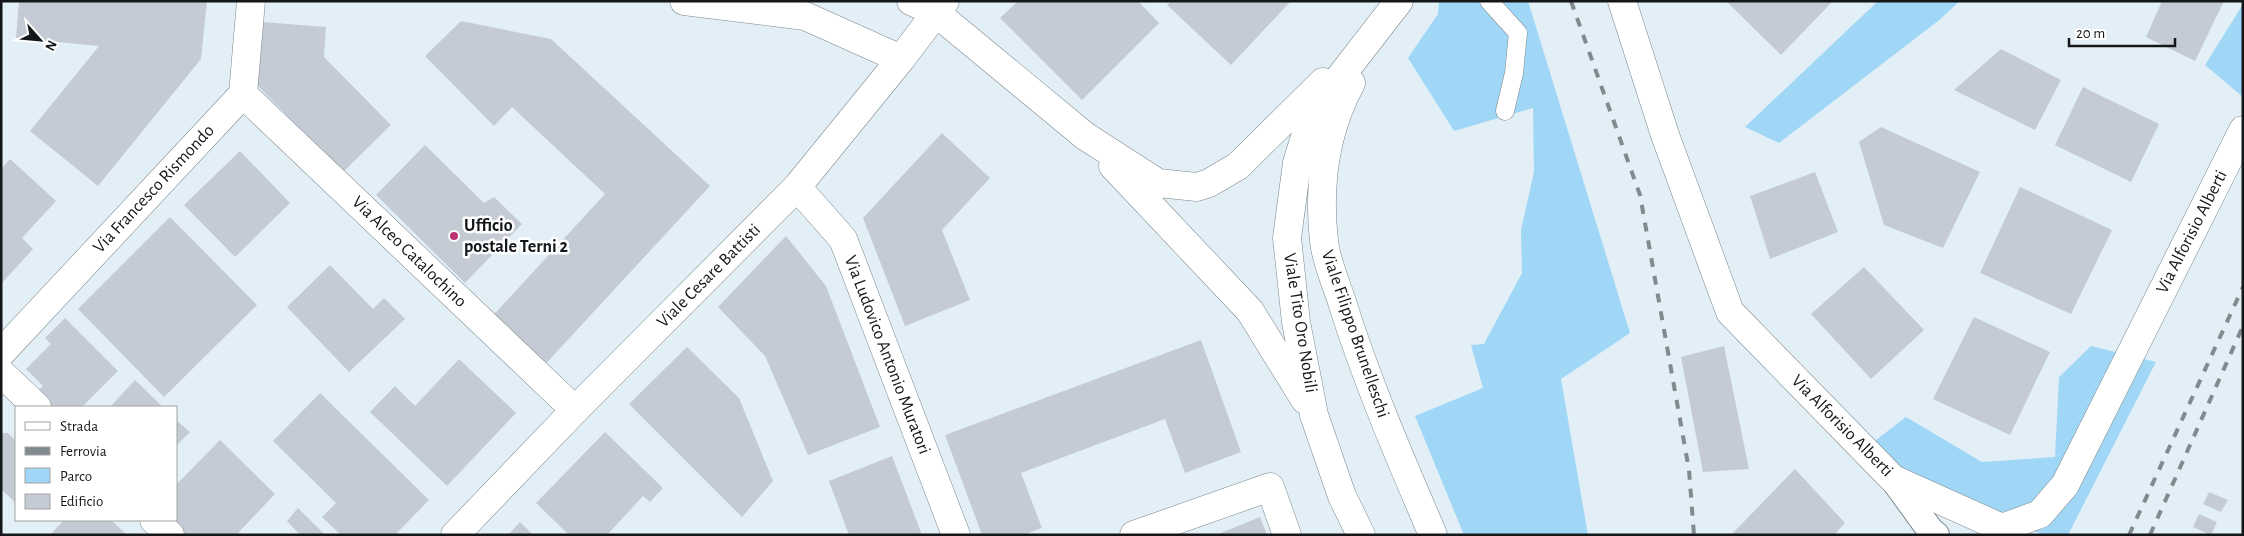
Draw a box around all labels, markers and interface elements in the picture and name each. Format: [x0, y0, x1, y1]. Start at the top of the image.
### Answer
north arrow [15, 15, 65, 65]
scale bar [2069, 15, 2175, 47]
text: 20 m [2076, 26, 2105, 41]
text: N [42, 38, 59, 53]
street label: Via Francesco Rismondo [90, 121, 218, 257]
street label: Via Alforisio Alberti [2153, 167, 2231, 297]
street label: Via Alceo Catalochino [348, 193, 470, 311]
place label: Ufficio postale Terni 2 [464, 217, 568, 256]
street label: Viale Cesare Battisti [654, 221, 764, 331]
marker: Ufficio postale Terni 2 [448, 230, 460, 242]
street label: Viale Filippo Brunelleschi [1318, 248, 1392, 420]
street label: Viale Tito Oro Nobili [1280, 252, 1320, 394]
street label: Via Ludovico Antonio Muratori [841, 253, 933, 457]
street label: Via Alforisio Alberti [1788, 372, 1896, 480]
legend [15, 406, 178, 521]
text: Strada [60, 419, 98, 434]
text: Ferrovia [60, 444, 107, 459]
text: Parco [60, 469, 92, 484]
text: Edificio [60, 494, 103, 509]

